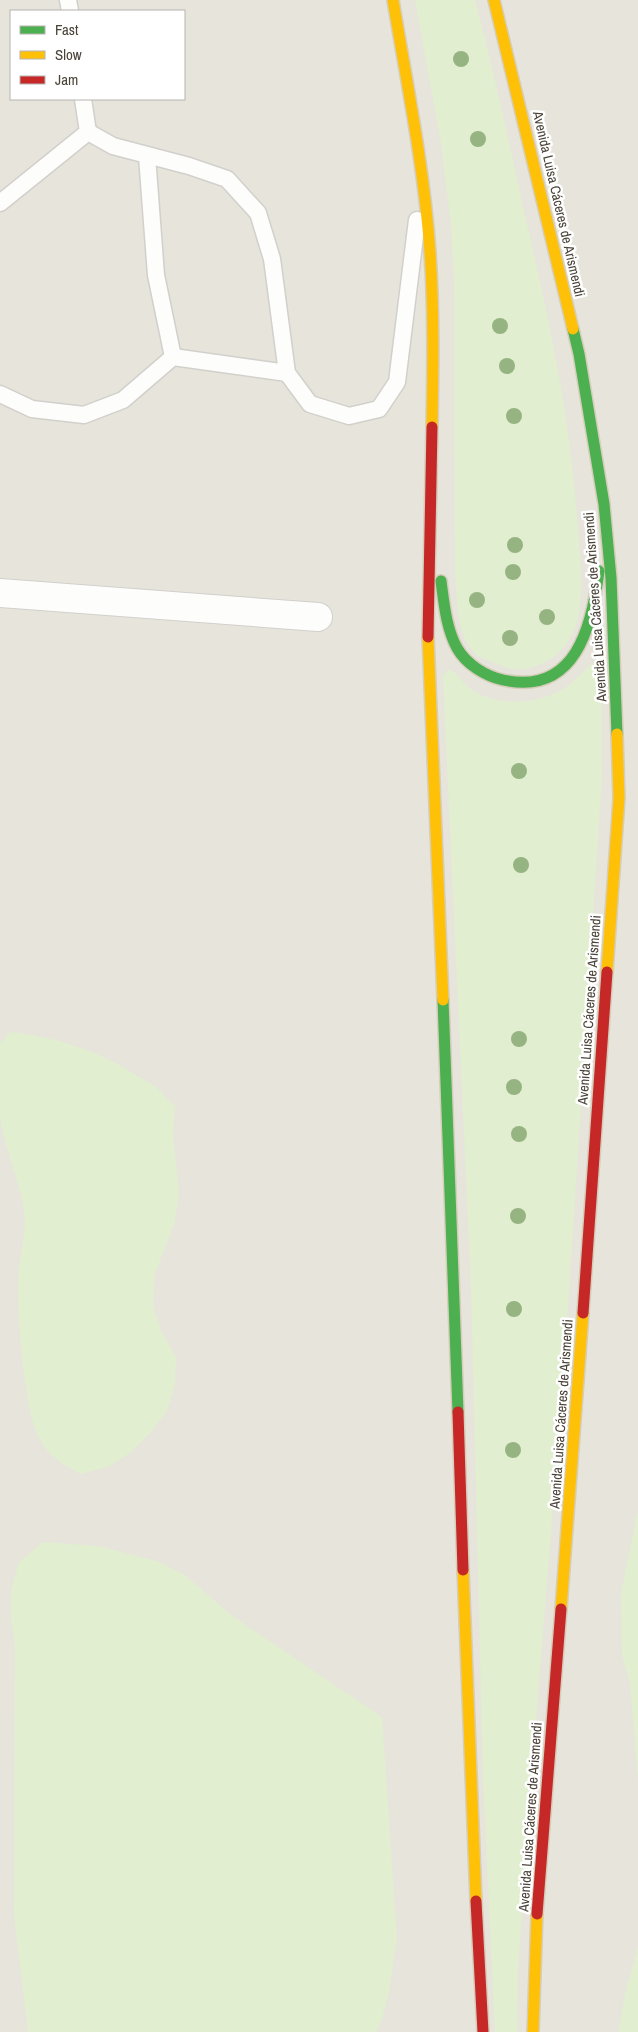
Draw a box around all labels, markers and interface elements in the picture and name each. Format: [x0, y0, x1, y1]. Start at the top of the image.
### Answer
legend [10, 10, 185, 100]
text: Fast [55, 19, 79, 40]
text: Slow [55, 44, 82, 65]
text: Jam [55, 69, 78, 90]
street label: Avenida Luisa Cáceres de Arismendi [529, 108, 589, 299]
street label: Avenida Luisa Cáceres de Arismendi [579, 512, 611, 703]
street label: Avenida Luisa Cáceres de Arismendi [573, 915, 605, 1106]
street label: Avenida Luisa Cáceres de Arismendi [545, 1319, 577, 1510]
street label: Avenida Luisa Cáceres de Arismendi [514, 1722, 546, 1913]

